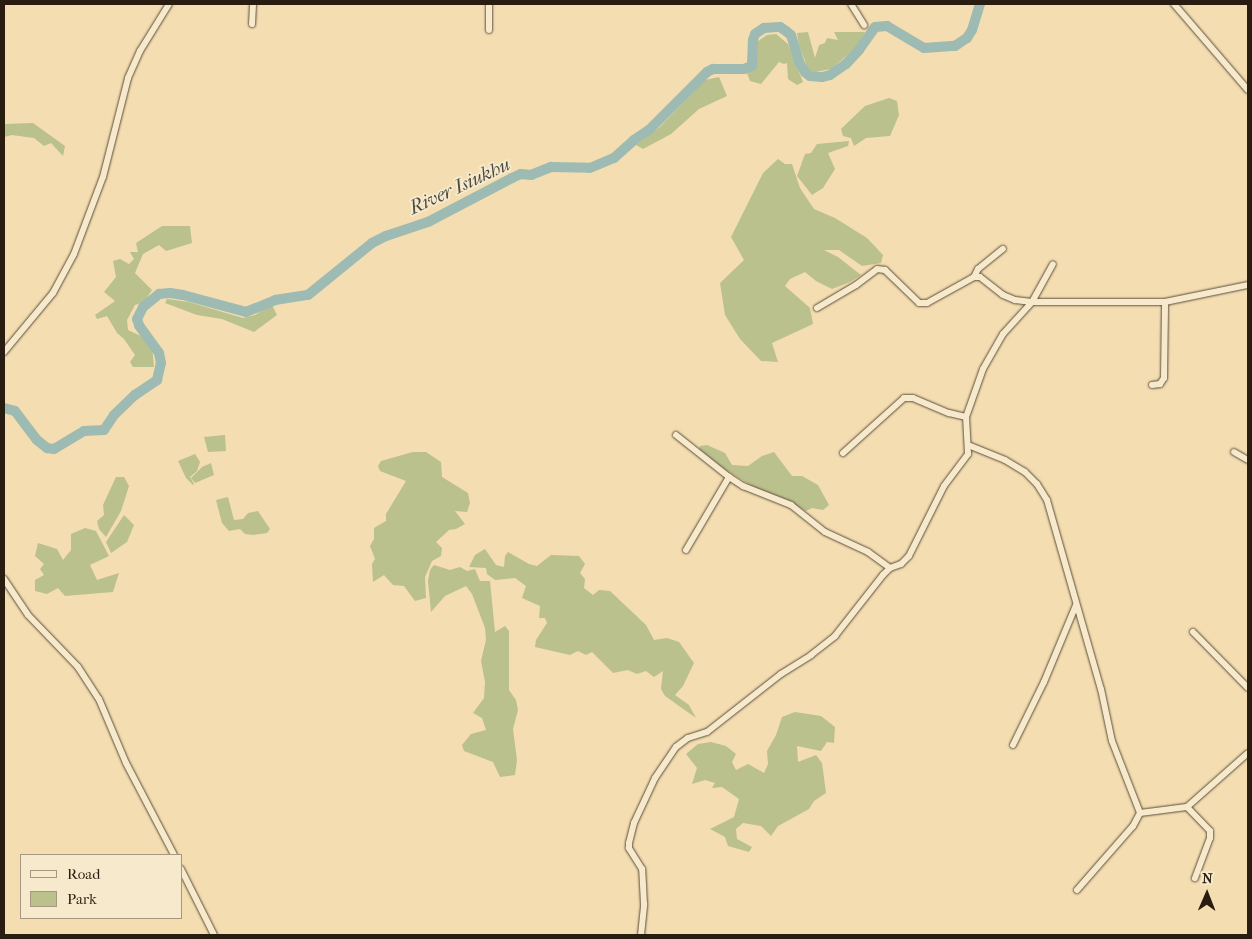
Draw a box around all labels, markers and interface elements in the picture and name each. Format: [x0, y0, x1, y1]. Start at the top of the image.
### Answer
water label: River Isiukhu [406, 154, 514, 220]
legend [20, 854, 182, 919]
text: Road [67, 865, 100, 883]
north arrow [1182, 869, 1232, 919]
text: N [1202, 870, 1213, 887]
text: Park [67, 890, 97, 908]

